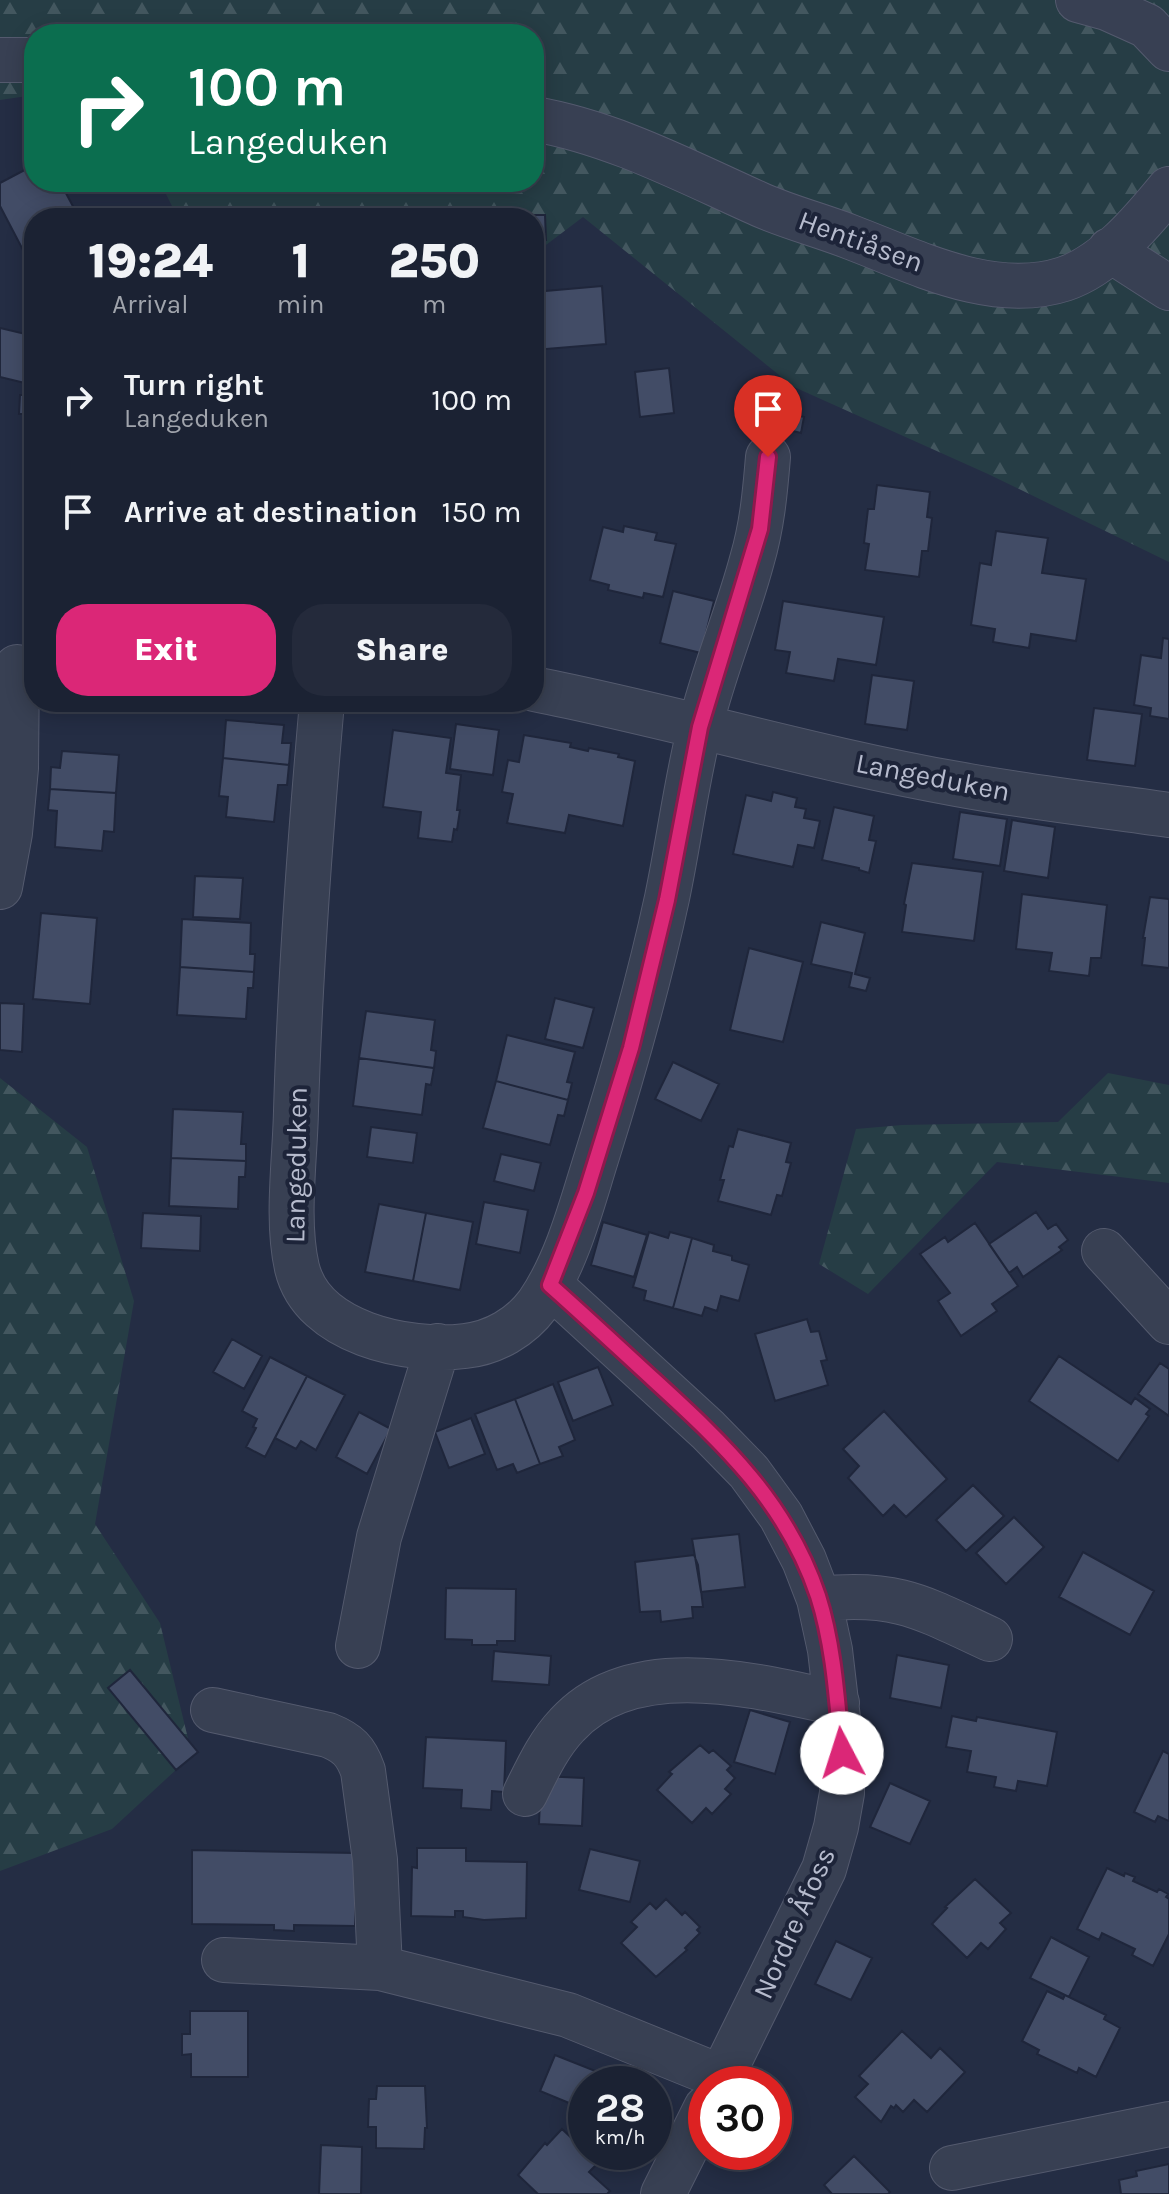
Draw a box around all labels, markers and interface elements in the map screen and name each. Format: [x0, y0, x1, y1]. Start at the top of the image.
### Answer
text: 100 m [188, 54, 346, 119]
icon: right [56, 56, 160, 160]
text: Langeduken [188, 121, 389, 163]
street label: Hentiåsen [794, 203, 928, 279]
text: 19:24 [88, 233, 213, 289]
text: 1 [291, 233, 310, 289]
text: 250 [389, 233, 480, 289]
text: Arrival [112, 289, 188, 320]
text: min [277, 289, 325, 320]
text: m [422, 289, 446, 320]
text: Turn right [124, 367, 264, 403]
pin [734, 375, 802, 457]
icon: right [56, 378, 100, 422]
text: 100 m [431, 382, 512, 418]
icon: arrive [746, 387, 790, 431]
text: Langeduken [124, 403, 269, 434]
icon: arrive [56, 490, 100, 534]
text: Arrive at destination [124, 494, 418, 530]
text: 150 m [442, 494, 521, 530]
button: Exit [56, 604, 276, 696]
button: Share [292, 604, 512, 696]
street label: Langeduken [853, 746, 1013, 808]
street label: Langeduken [278, 1087, 314, 1243]
position arrow [800, 1711, 884, 1795]
street label: Nordre Åfoss [746, 1842, 842, 2004]
speed limit sign: 30 [688, 2066, 792, 2170]
text: 28 [595, 2084, 645, 2131]
text: km/h [595, 2126, 645, 2149]

